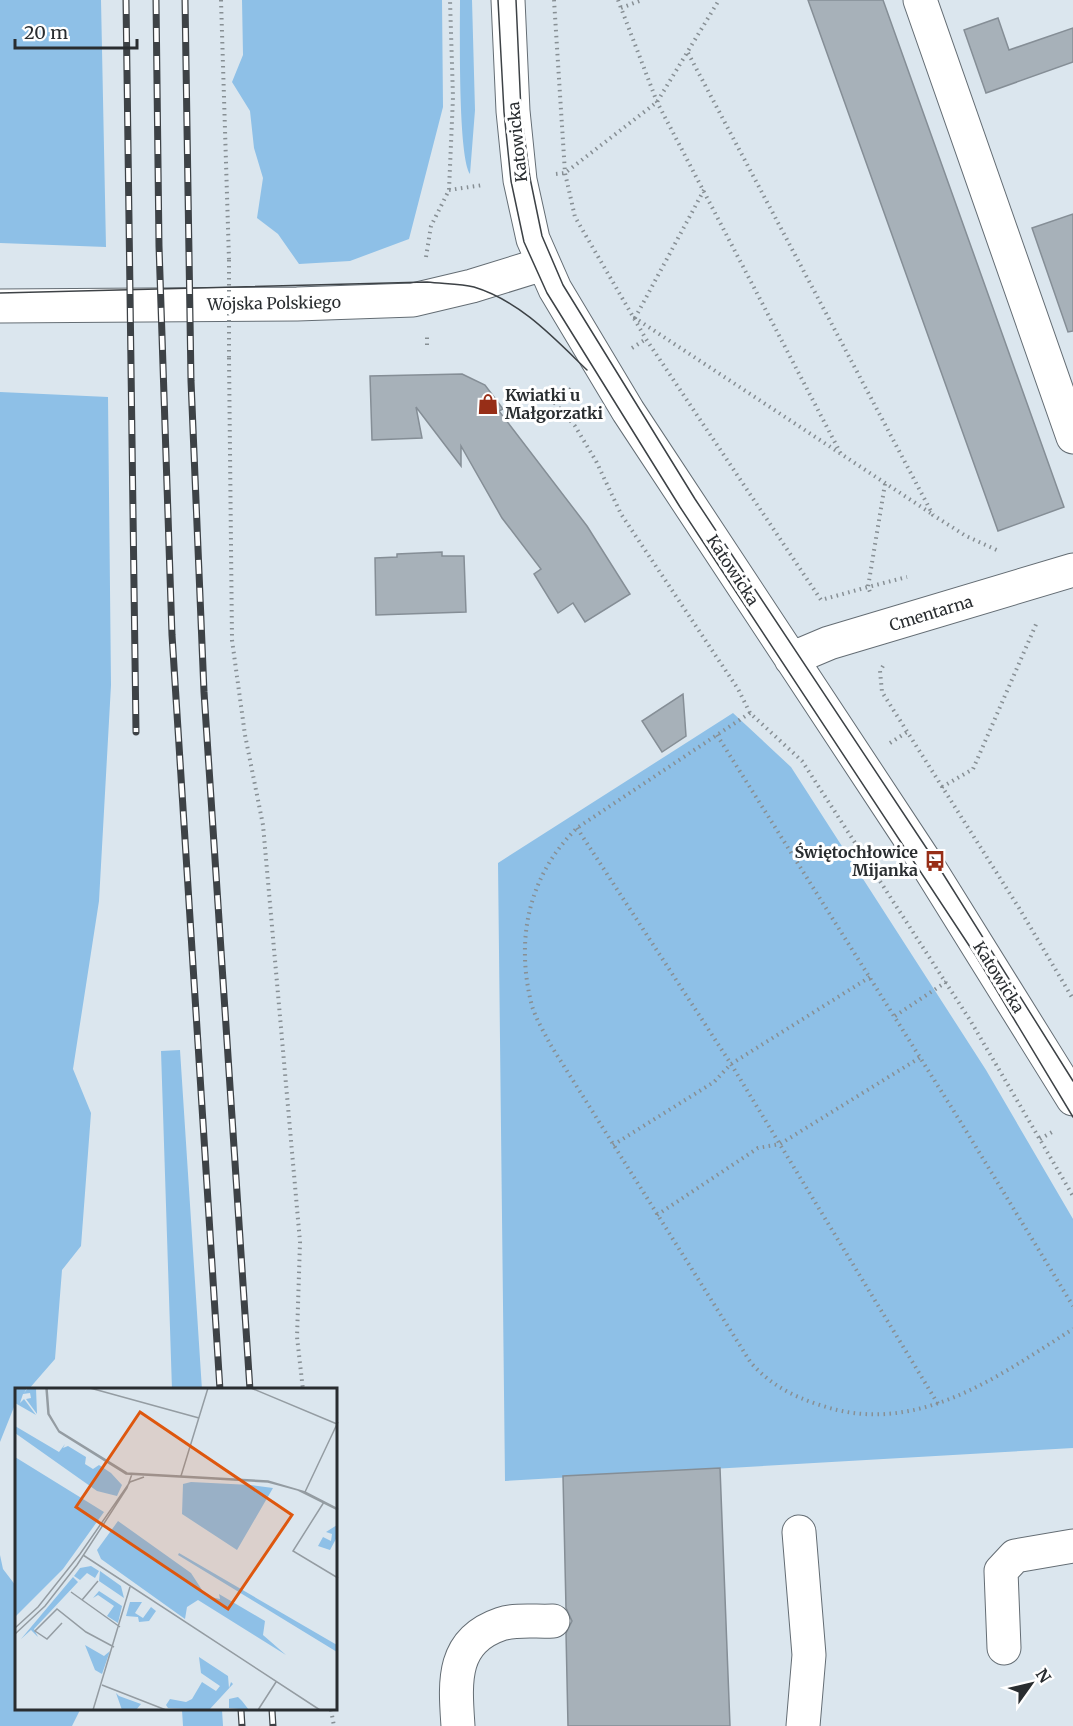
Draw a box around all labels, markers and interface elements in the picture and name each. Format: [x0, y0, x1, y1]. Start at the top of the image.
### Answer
scale bar [15, 12, 136, 50]
text: 20 m [24, 21, 68, 44]
street label: Katowicka [503, 100, 531, 183]
street label: Wojska Polskiego [206, 292, 341, 314]
place label: Kwiatki u Małgorzatki [505, 385, 604, 423]
shop icon: Kwiatki u Małgorzatki [476, 392, 500, 416]
street label: Katowicka [703, 531, 764, 610]
street label: Cmentarna [887, 591, 976, 635]
place label: Świętochłowice Mijanka [795, 842, 918, 880]
bus stop icon: Świętochłowice Mijanka [923, 849, 947, 873]
street label: Katowicka [969, 938, 1029, 1017]
inset map [15, 1388, 338, 1711]
north arrow [1001, 1654, 1061, 1714]
text: N [1032, 1665, 1055, 1687]

